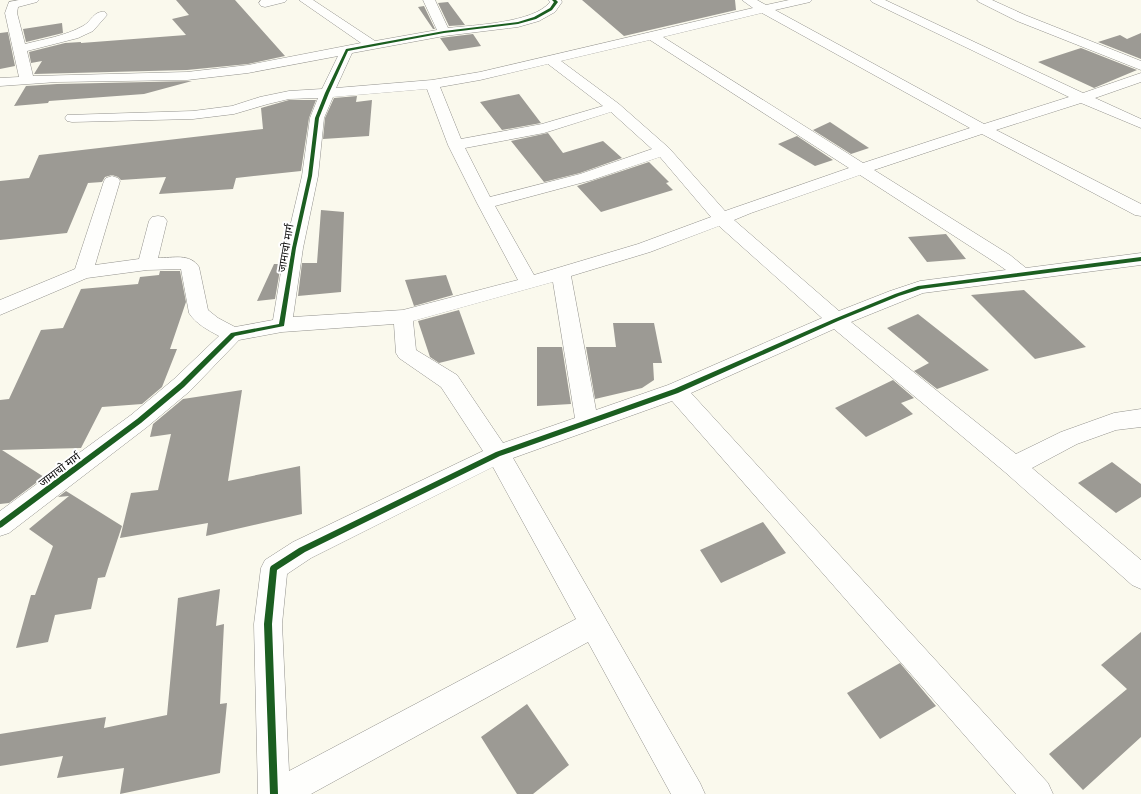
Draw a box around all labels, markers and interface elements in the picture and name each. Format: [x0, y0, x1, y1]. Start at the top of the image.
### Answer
street label: जामाचो मार्ग [273, 222, 297, 273]
street label: जामाचो मार्ग [35, 448, 84, 490]

